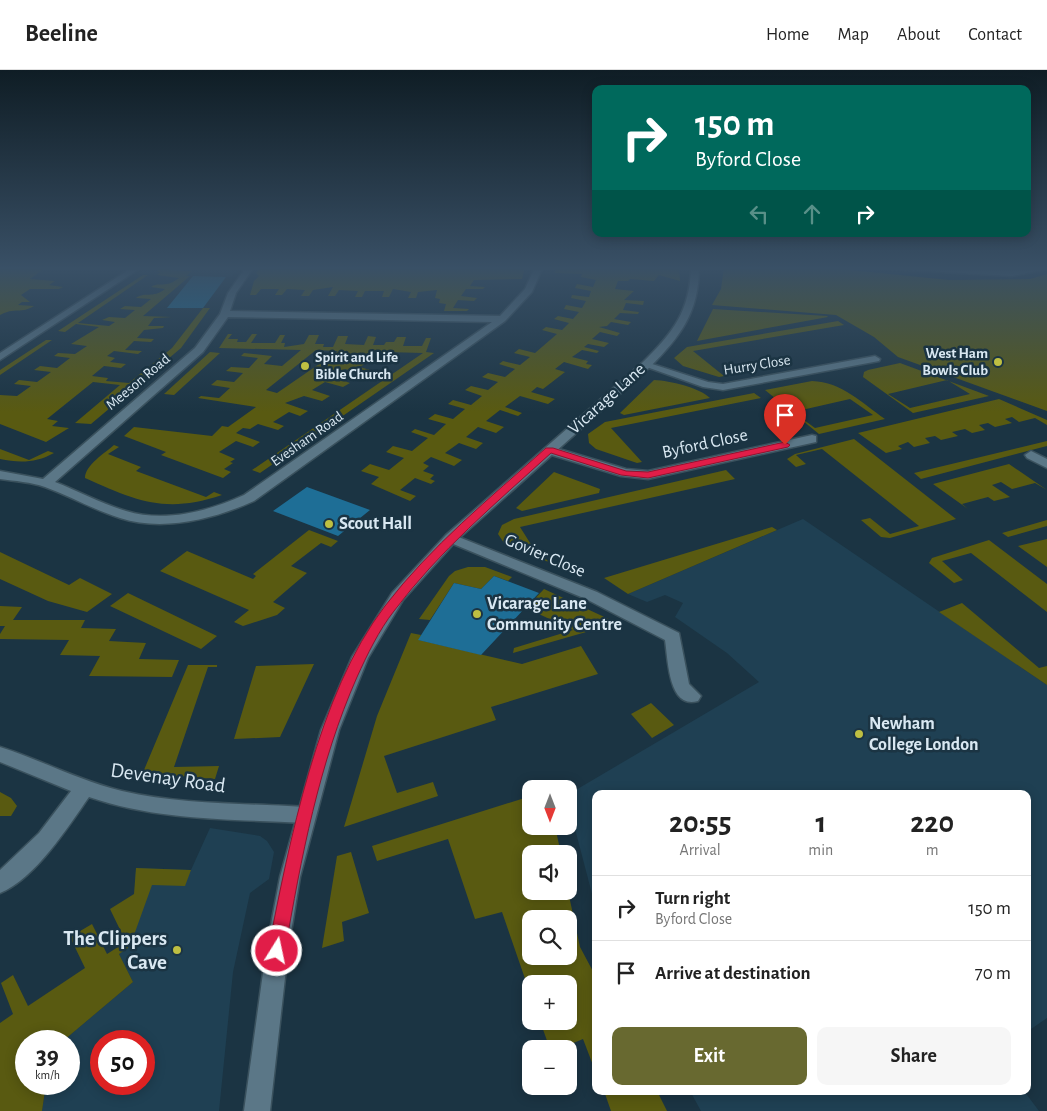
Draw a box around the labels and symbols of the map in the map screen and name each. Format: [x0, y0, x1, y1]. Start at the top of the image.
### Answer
place label: West Ham Bowls Club [922, 346, 988, 378]
place label: Spirit and Life Bible Church [315, 350, 398, 382]
street label: Meeson Road [103, 351, 173, 413]
street label: Hurry Close [722, 352, 792, 378]
marker: West Ham Bowls Club [992, 356, 1004, 368]
marker: Spirit and Life Bible Church [299, 360, 311, 372]
street label: Vicarage Lane [565, 360, 649, 438]
pin [764, 394, 806, 445]
street label: Evesham Road [268, 409, 346, 469]
street label: Byford Close [661, 426, 749, 462]
place label: Scout Hall [339, 515, 412, 533]
marker: Scout Hall [323, 518, 335, 530]
street label: Govier Close [502, 531, 588, 581]
place label: Vicarage Lane Community Centre [487, 595, 622, 634]
marker: Vicarage Lane Community Centre [471, 608, 483, 620]
place label: Newham College London [869, 715, 979, 754]
marker: Newham College London [853, 728, 865, 740]
street label: Devenay Road [109, 760, 227, 796]
north arrow [522, 780, 578, 835]
position arrow [250, 924, 302, 976]
place label: The Clippers Cave [63, 928, 167, 973]
marker: The Clippers Cave [171, 944, 183, 956]
speed limit sign: 50 [90, 1030, 155, 1095]

